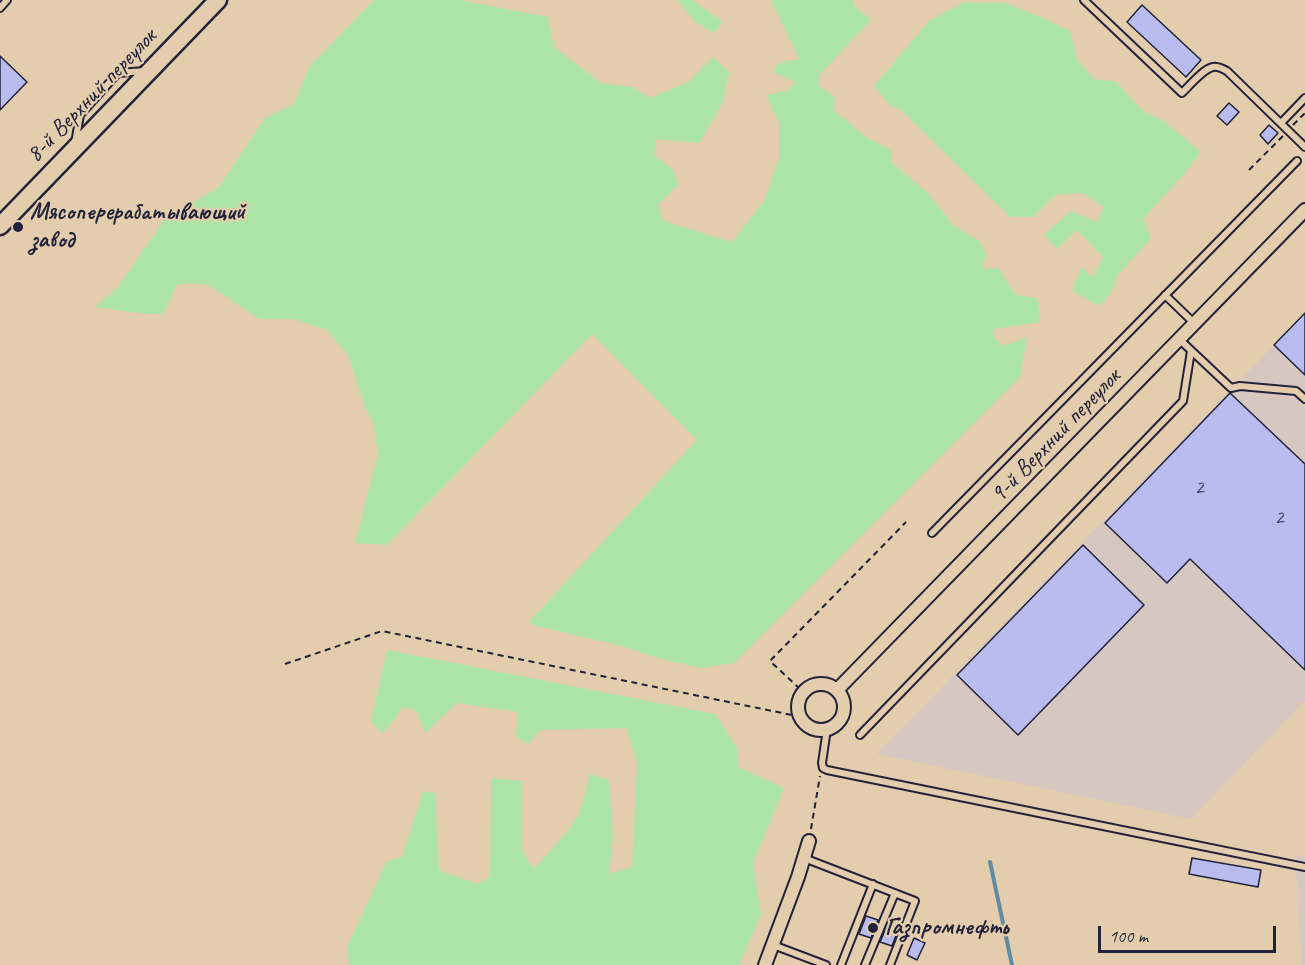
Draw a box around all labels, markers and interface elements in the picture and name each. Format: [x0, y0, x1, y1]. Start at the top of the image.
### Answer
street label: 8-й Верхний переулок [21, 23, 163, 169]
place label: Мясоперерабатывающий завод [30, 199, 245, 255]
marker: Мясоперерабатывающий завод [11, 220, 25, 234]
street label: 9-й Верхний переулок [985, 363, 1127, 509]
house number: 2 [1194, 475, 1204, 501]
house number: 2 [1274, 505, 1284, 531]
place label: Газпромнефть [885, 914, 1008, 942]
scale bar [1101, 914, 1280, 952]
marker: Газпромнефть [866, 921, 880, 935]
text: 100 m [1109, 925, 1148, 947]

